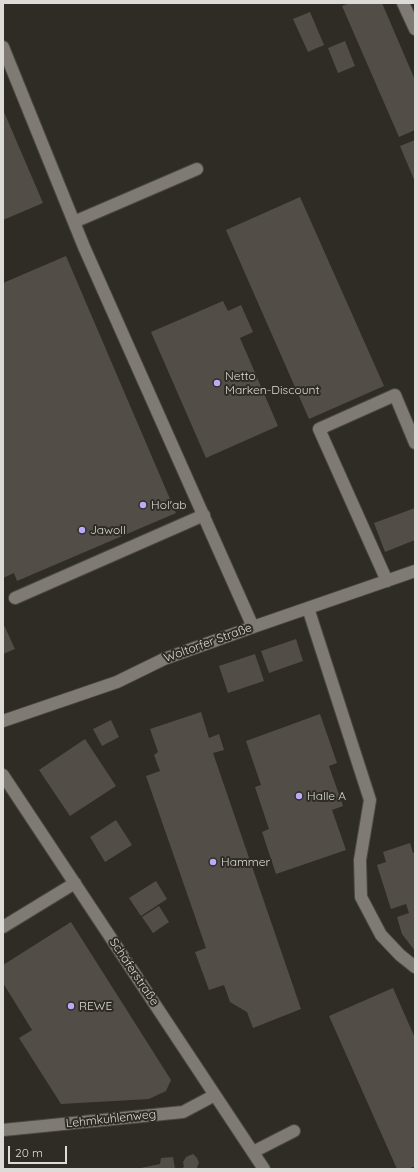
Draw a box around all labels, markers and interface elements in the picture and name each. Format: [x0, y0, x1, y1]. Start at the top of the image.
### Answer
place label: Netto Marken-Discount [225, 369, 319, 397]
marker: Netto Marken-Discount [212, 378, 222, 388]
place label: Hol'ab [151, 498, 187, 512]
marker: Hol'ab [138, 500, 148, 510]
place label: Jawoll [90, 523, 126, 537]
marker: Jawoll [77, 525, 87, 535]
street label: Woltorfer Straße [162, 620, 254, 666]
place label: Halle A [307, 789, 346, 803]
marker: Halle A [294, 791, 304, 801]
place label: Hammer [221, 855, 270, 869]
marker: Hammer [208, 857, 218, 867]
street label: Schäferstraße [106, 936, 162, 1008]
place label: REWE [79, 999, 112, 1013]
marker: REWE [66, 1001, 76, 1011]
street label: Lehmkuhlenweg [65, 1107, 157, 1131]
scale bar [10, 1138, 69, 1164]
text: 20 m [15, 1145, 43, 1160]

